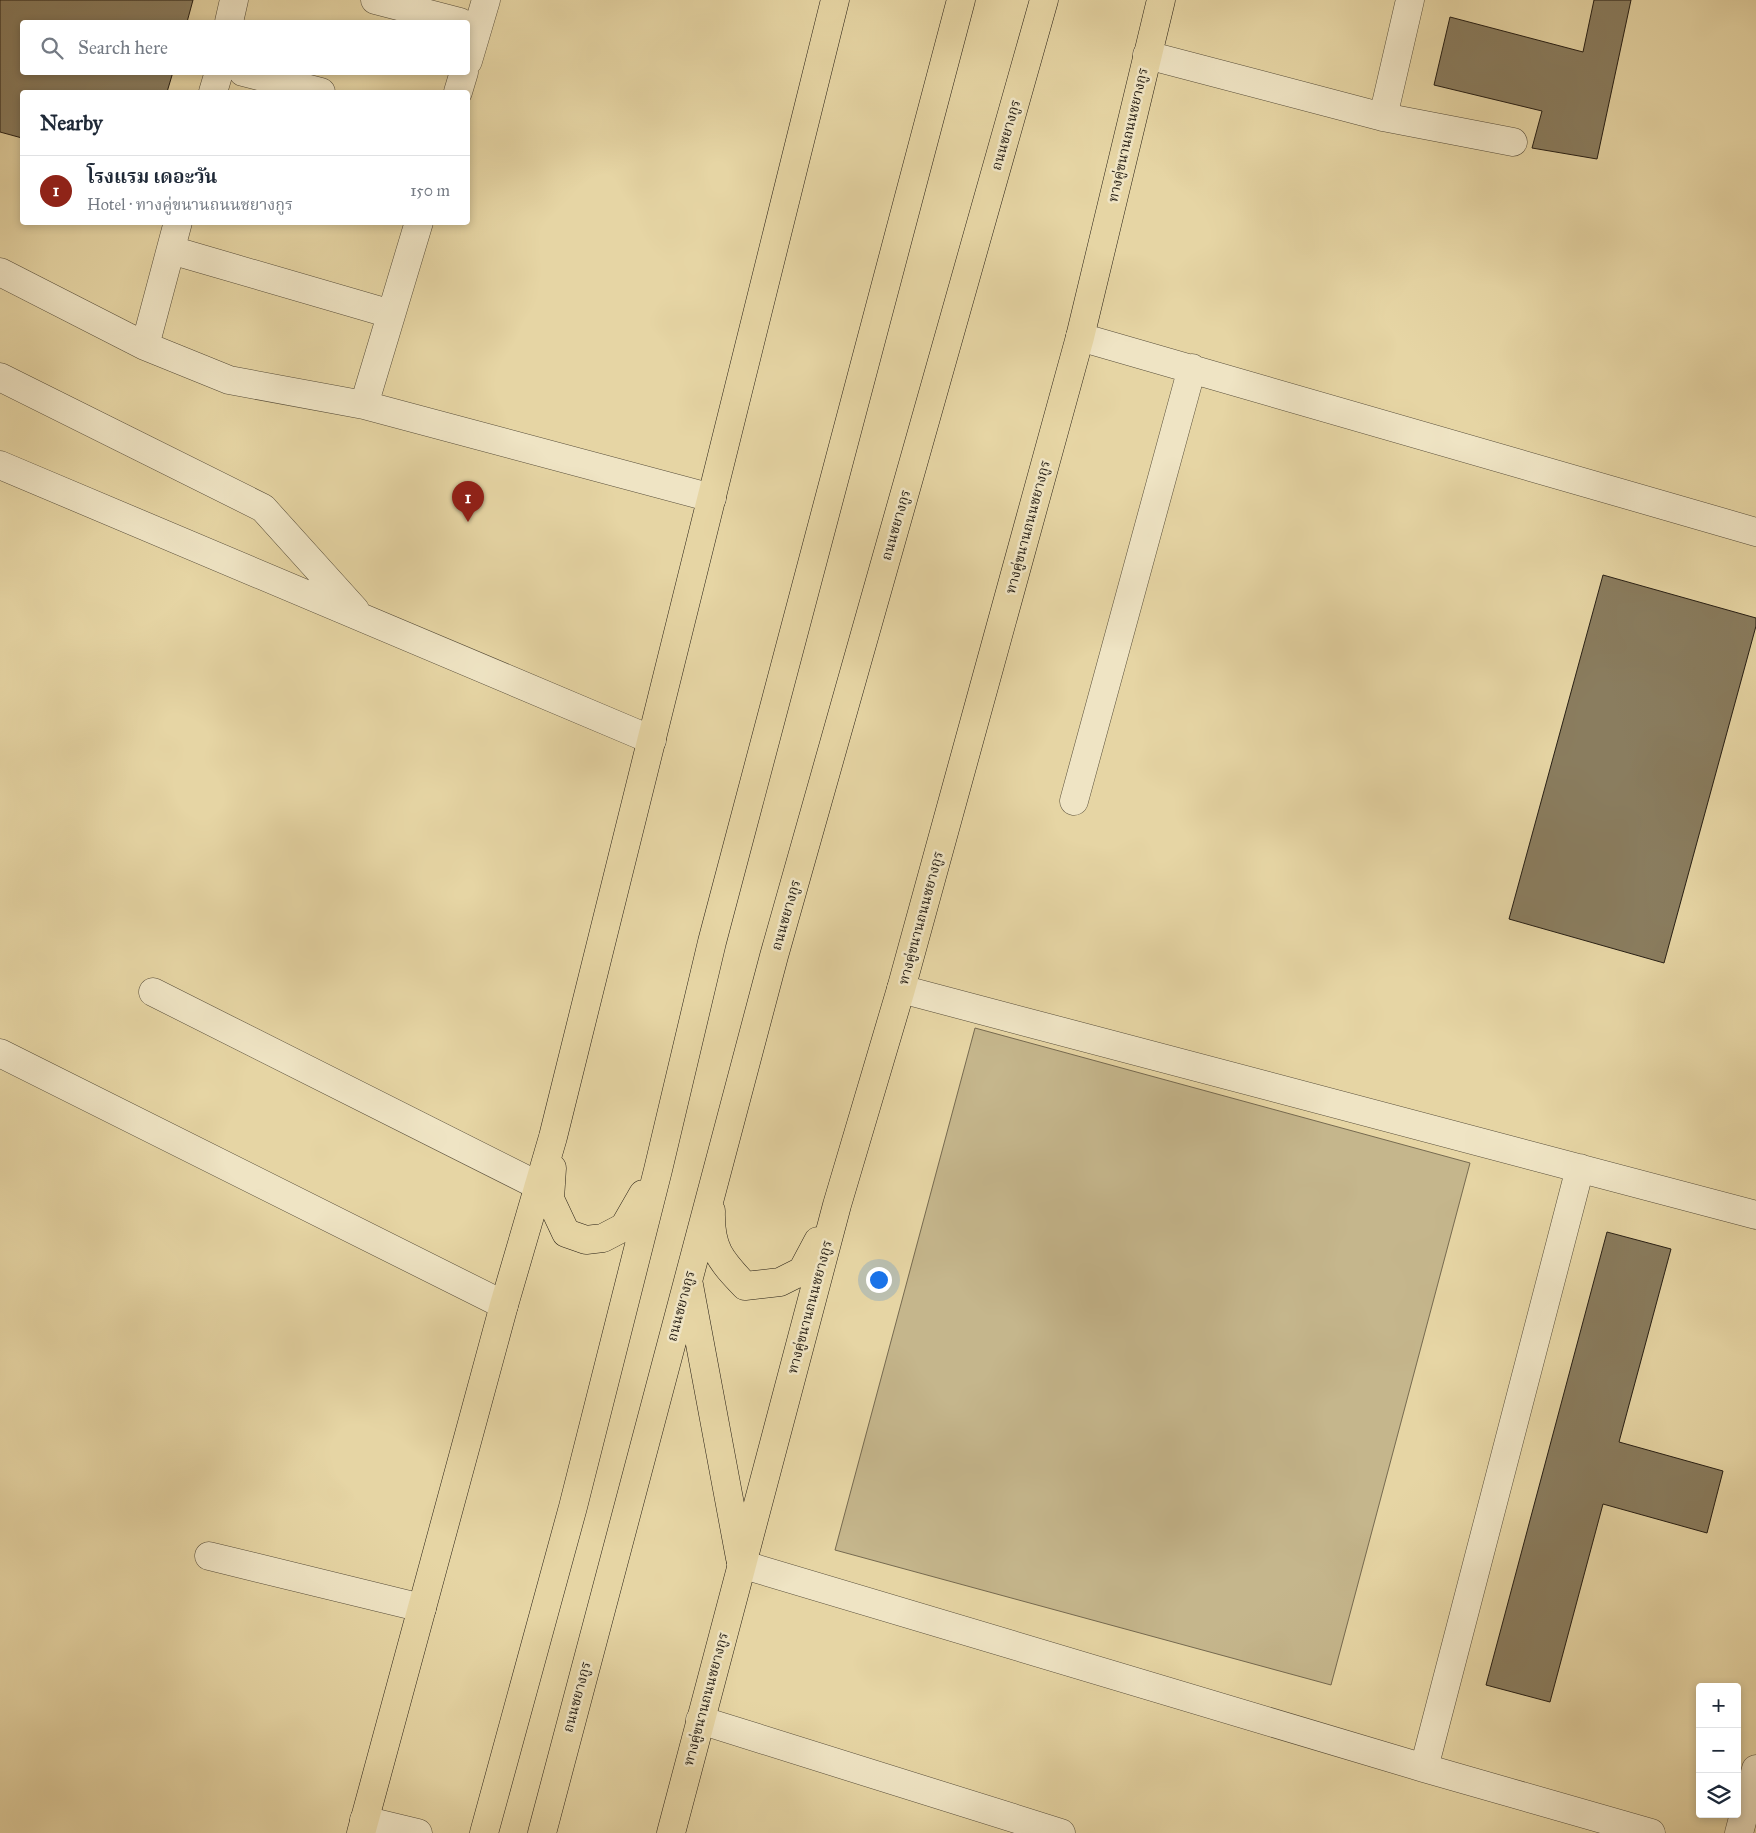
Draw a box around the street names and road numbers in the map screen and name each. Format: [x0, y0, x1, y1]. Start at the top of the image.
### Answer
street label: ทางคู่ขนานถนนชยางกูร [1104, 66, 1152, 204]
street label: ถนนชยางกูร [988, 98, 1024, 172]
street label: ทางคู่ขนานถนนชยางกูร [1002, 458, 1054, 596]
street label: ถนนชยางกูร [878, 488, 914, 562]
street label: ทางคู่ขนานถนนชยางกูร [895, 849, 947, 987]
street label: ถนนชยางกูร [768, 878, 804, 952]
street label: ทางคู่ขนานถนนชยางกูร [784, 1238, 836, 1376]
street label: ถนนชยางกูร [663, 1269, 699, 1343]
street label: ทางคู่ขนานถนนชยางกูร [680, 1630, 732, 1768]
street label: ถนนชยางกูร [559, 1660, 595, 1734]

